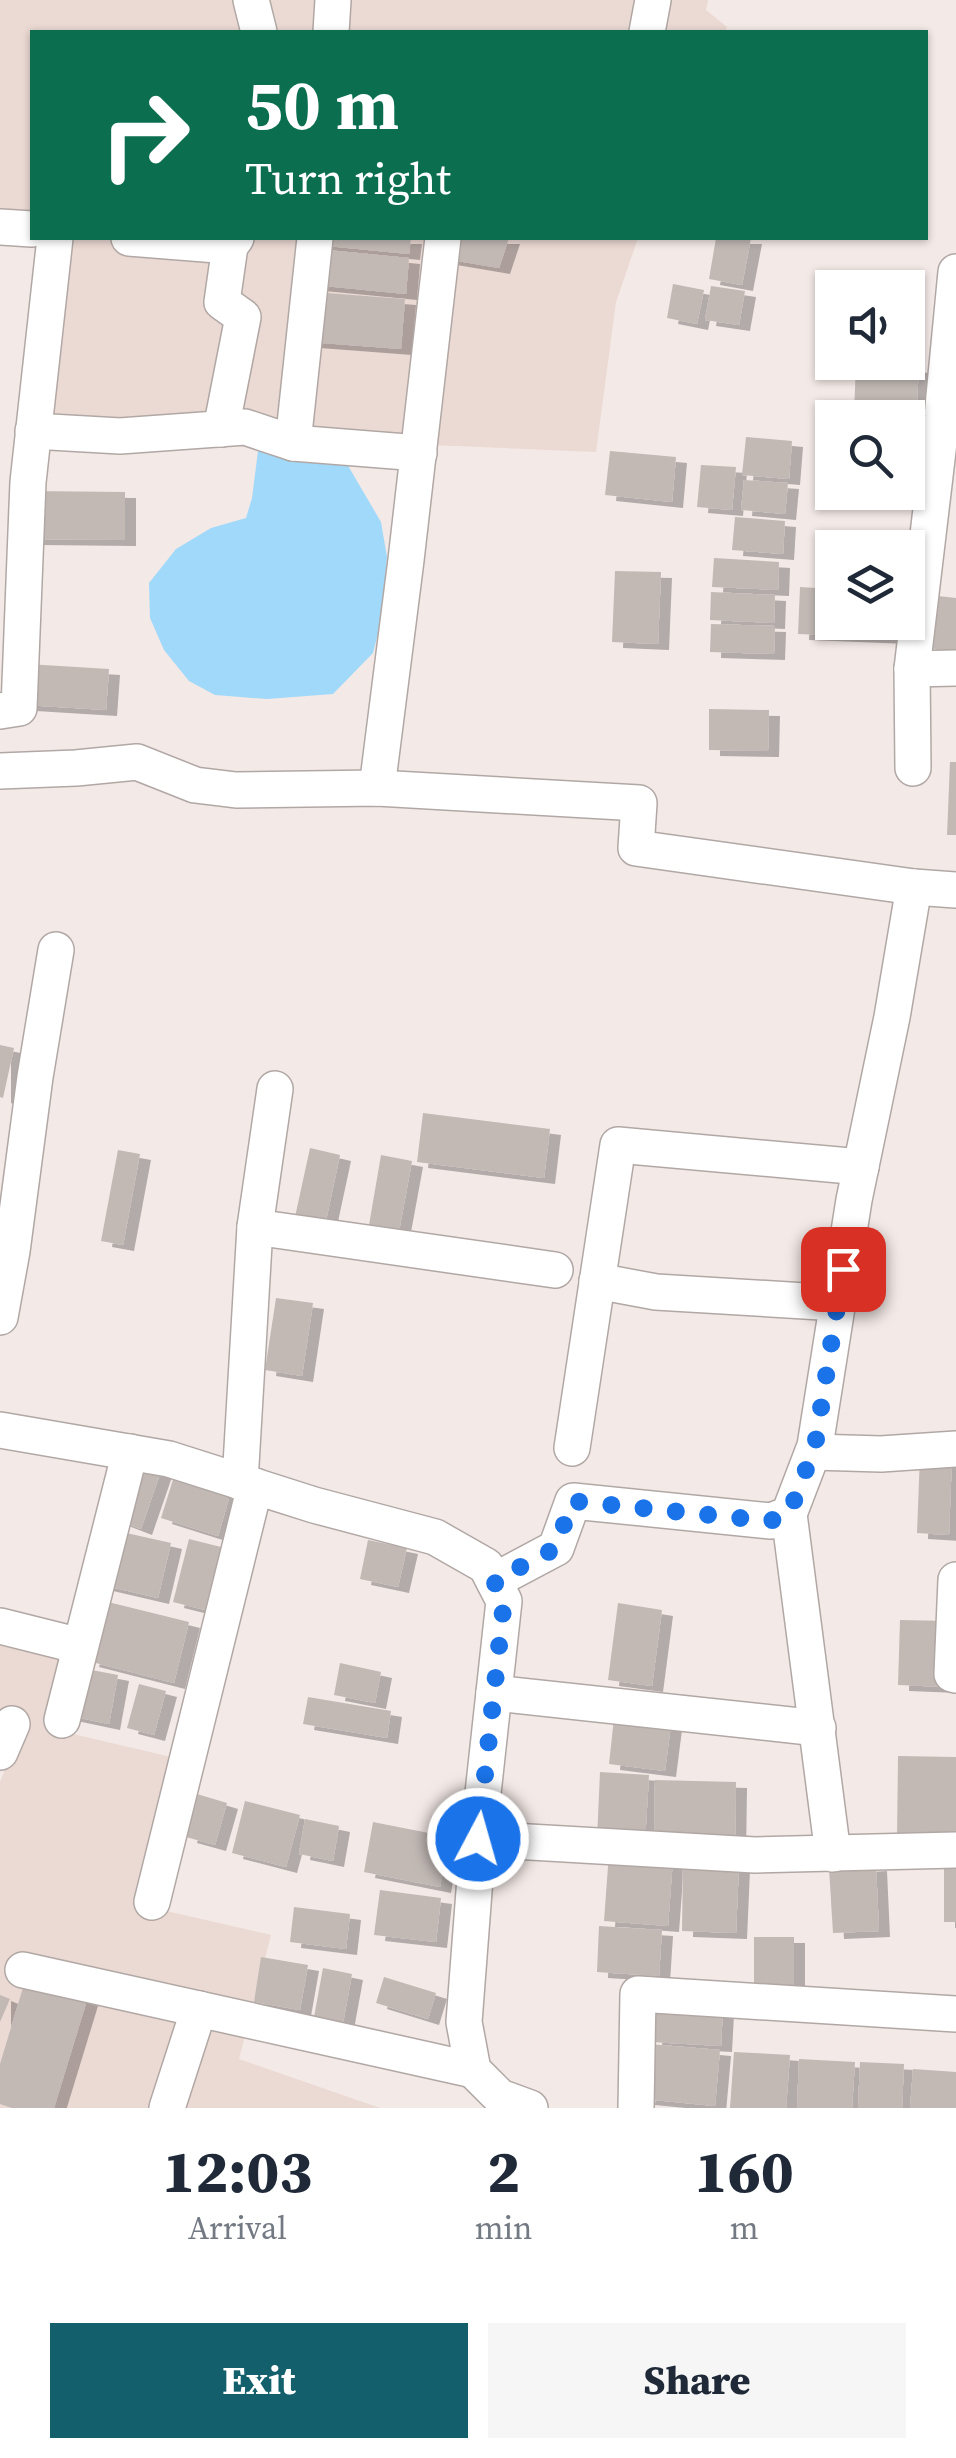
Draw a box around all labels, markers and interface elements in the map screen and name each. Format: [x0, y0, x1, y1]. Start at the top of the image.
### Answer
text: 50 m [245, 56, 399, 152]
icon: right [80, 70, 210, 200]
text: Turn right [245, 147, 451, 209]
map controls [815, 270, 925, 640]
button: sound [815, 270, 925, 380]
button: search [815, 400, 925, 510]
button: layers [815, 530, 925, 640]
pin [801, 1227, 886, 1312]
icon: arrive [816, 1242, 871, 1297]
position arrow [426, 1787, 530, 1891]
text: 12:03 [162, 2130, 312, 2212]
text: 2 [487, 2130, 520, 2212]
text: 160 [695, 2130, 794, 2212]
text: Arrival [188, 2206, 287, 2250]
text: min [475, 2206, 532, 2250]
text: m [730, 2206, 759, 2250]
button: Exit [50, 2323, 468, 2438]
button: Share [488, 2323, 906, 2438]

